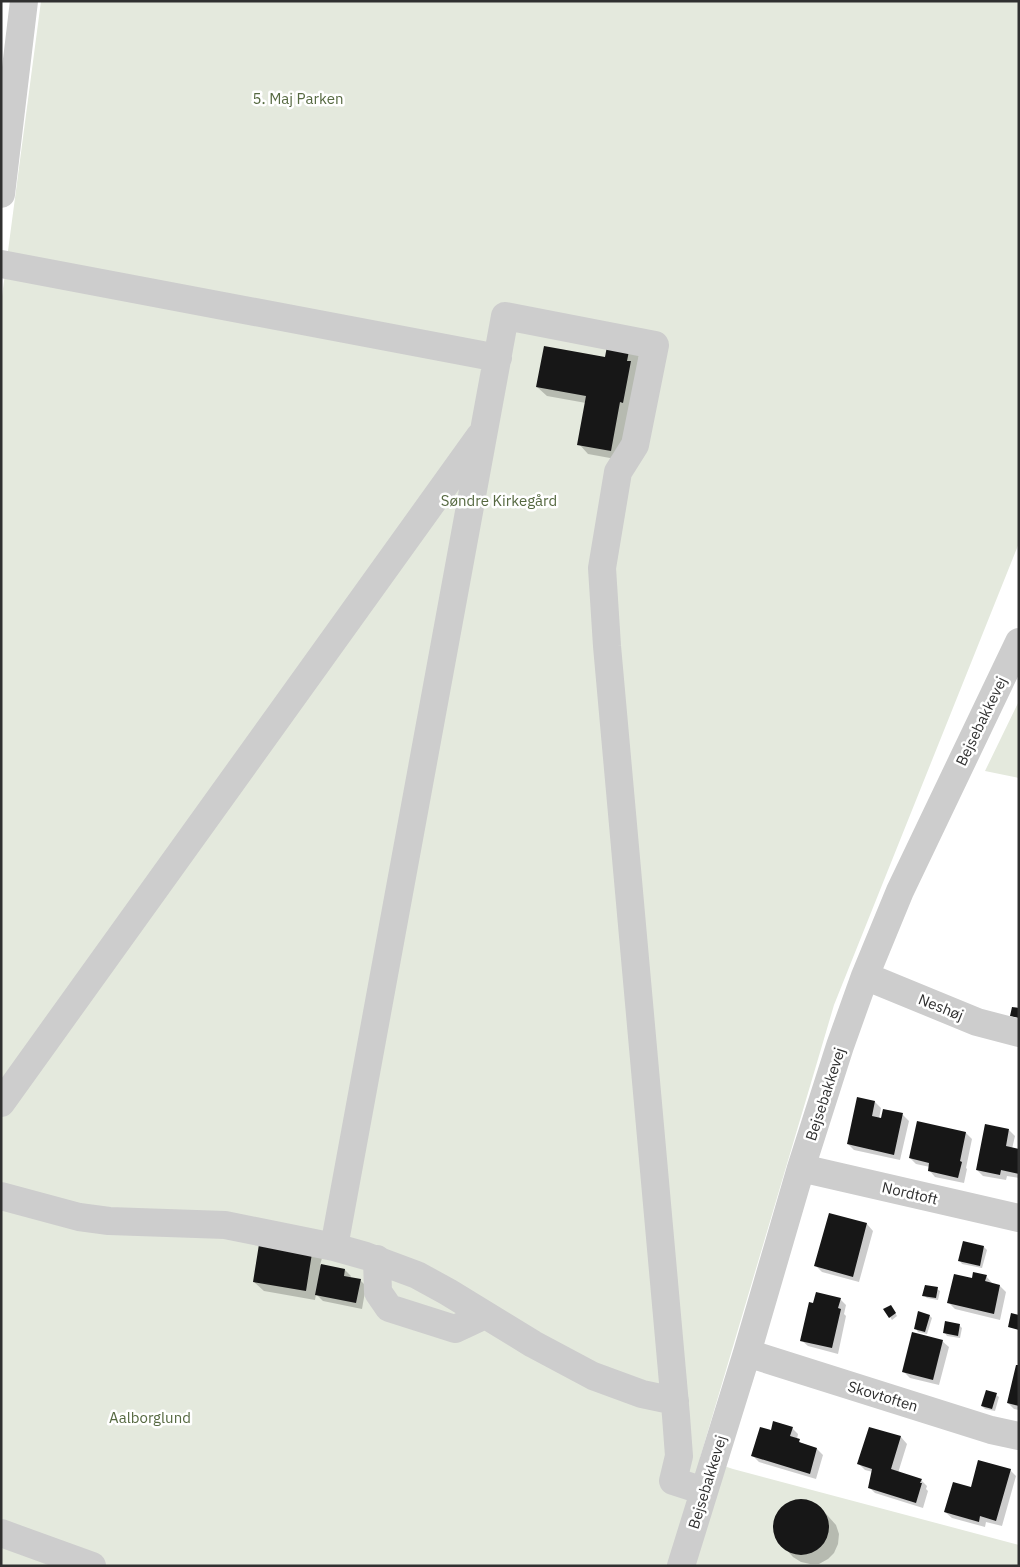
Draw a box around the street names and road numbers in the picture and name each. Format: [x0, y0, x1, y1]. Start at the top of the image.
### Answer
street label: Bejsebakkevej [951, 673, 1011, 769]
street label: Neshøj [916, 989, 966, 1025]
street label: Bejsebakkevej [801, 1045, 849, 1143]
street label: Nordtoft [880, 1177, 940, 1209]
street label: Skovtoften [846, 1376, 920, 1416]
street label: Bejsebakkevej [684, 1433, 730, 1531]

